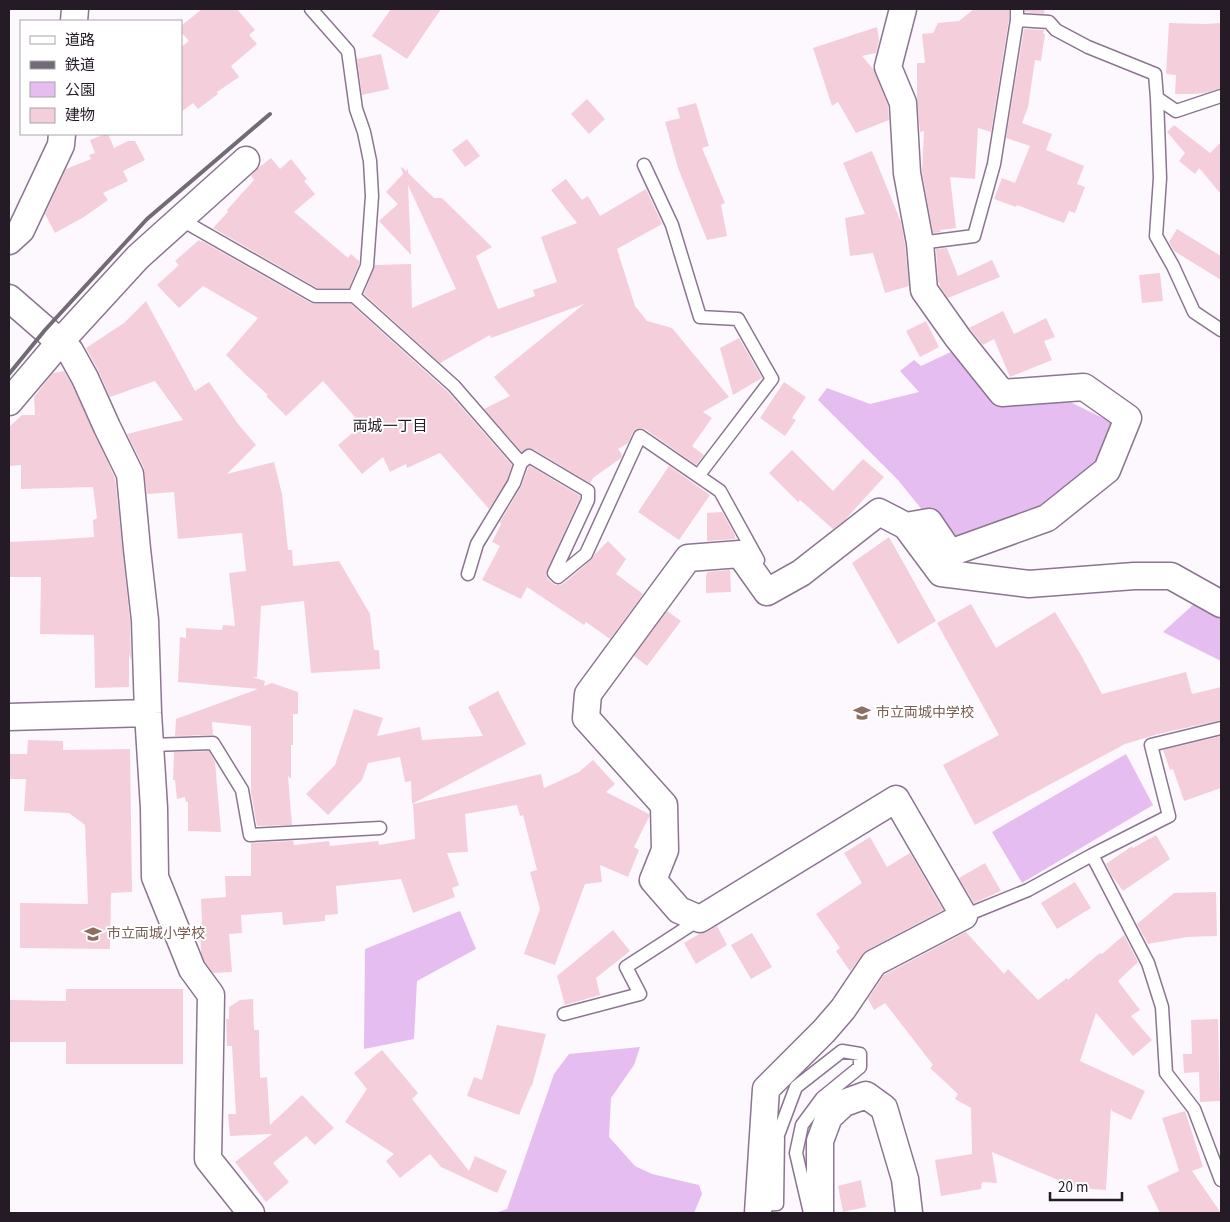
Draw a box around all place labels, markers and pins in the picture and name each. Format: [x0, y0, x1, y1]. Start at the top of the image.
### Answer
school or university icon: 市立両城中学校 [852, 703, 872, 723]
place label: 市立両城中学校 [876, 703, 974, 723]
school or university icon: 市立両城小学校 [83, 924, 103, 944]
place label: 市立両城小学校 [107, 924, 205, 944]

